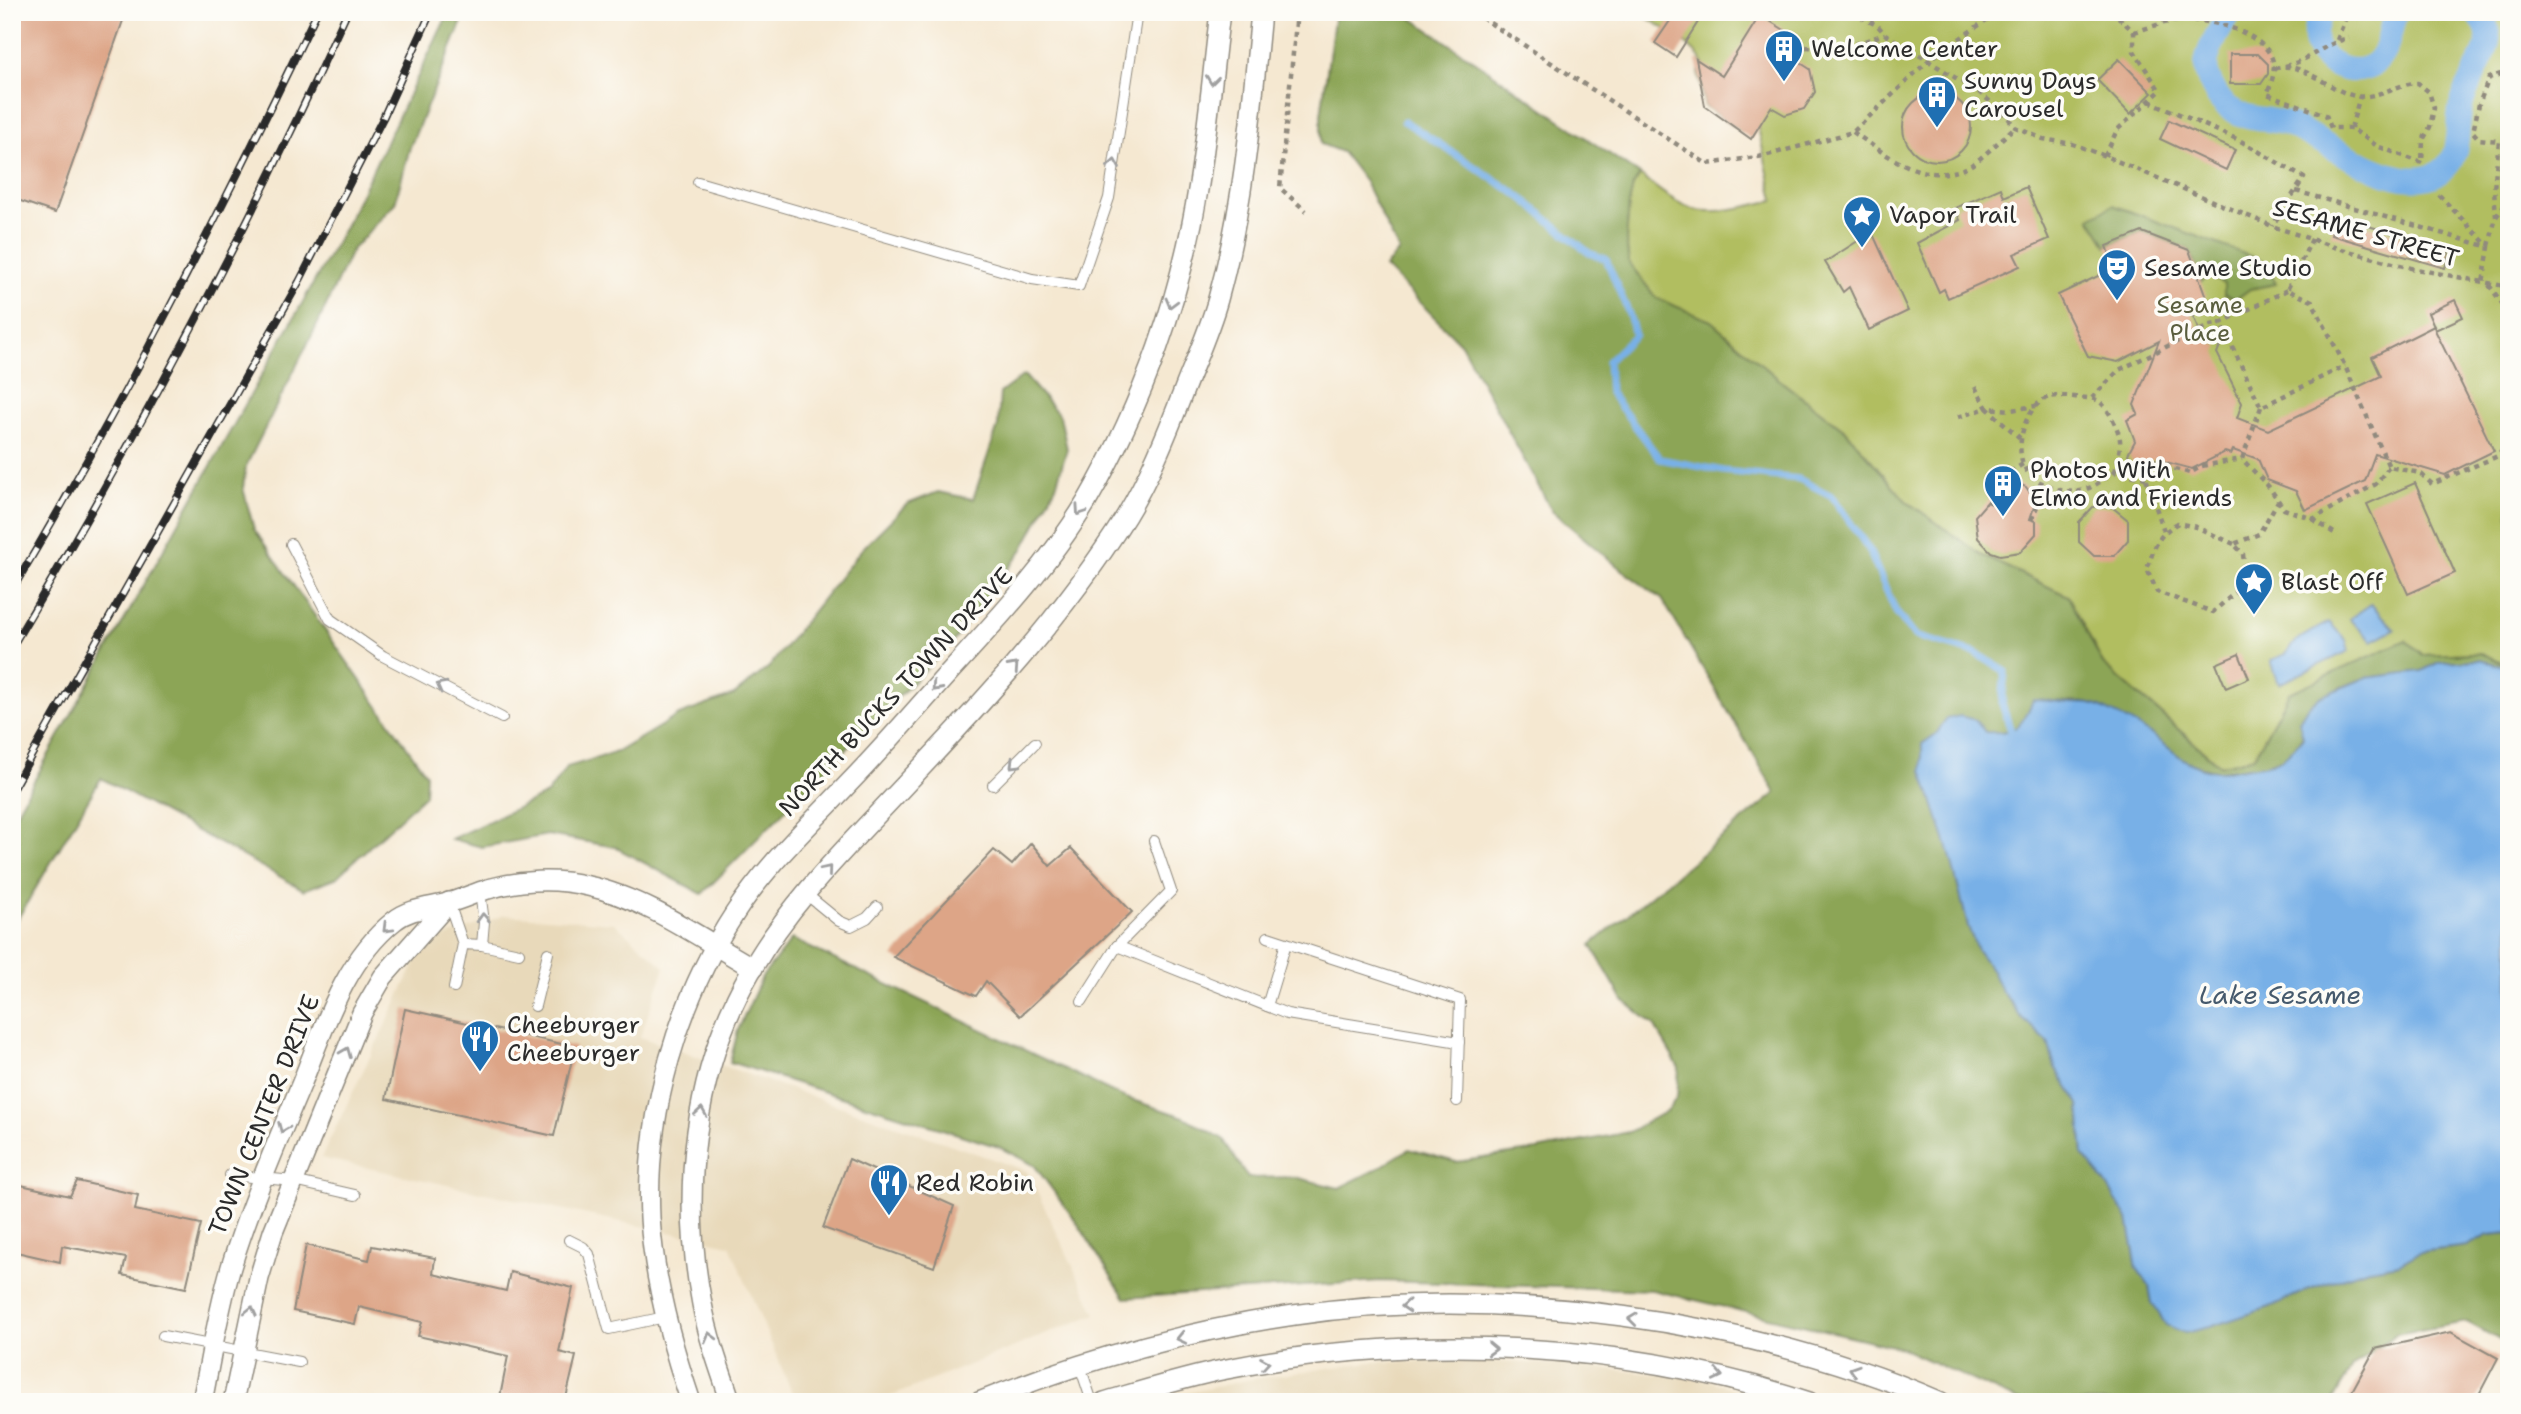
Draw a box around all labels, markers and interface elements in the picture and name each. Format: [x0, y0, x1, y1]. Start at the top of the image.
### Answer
building icon: Welcome Center [1763, 28, 1805, 83]
place label: Welcome Center [1811, 33, 1998, 65]
place label: Sunny Days Carousel [1964, 65, 2097, 125]
one-way arrow [1204, 74, 1219, 86]
building icon: Sunny Days Carousel [1916, 74, 1958, 129]
one-way arrow [1106, 158, 1121, 170]
street label: SESAME STREET [2269, 191, 2463, 275]
place icon: Vapor Trail [1841, 194, 1883, 249]
place label: Vapor Trail [1889, 199, 2017, 231]
theatre icon: Sesame Studio [2096, 247, 2138, 302]
place label: Sesame Studio [2144, 252, 2312, 284]
park label: Sesame Place [2157, 289, 2243, 349]
one-way arrow [1165, 297, 1179, 309]
place label: Photos With Elmo and Friends [2030, 454, 2232, 514]
building icon: Photos With Elmo and Friends [1982, 463, 2024, 518]
one-way arrow [1075, 503, 1088, 516]
street label: NORTH BUCKS TOWN DRIVE [772, 560, 1020, 824]
place icon: Blast Off [2233, 561, 2275, 616]
place label: Blast Off [2281, 566, 2384, 598]
one-way arrow [1006, 662, 1018, 675]
one-way arrow [932, 679, 945, 692]
one-way arrow [436, 681, 449, 695]
one-way arrow [1010, 756, 1023, 769]
one-way arrow [818, 865, 831, 877]
one-way arrow [475, 912, 490, 923]
one-way arrow [383, 920, 396, 933]
water label: Lake Sesame [2199, 977, 2361, 1012]
street label: TOWN CENTER DRIVE [201, 990, 327, 1240]
place label: Cheeburger Cheeburger [507, 1009, 640, 1069]
restaurant icon: Cheeburger Cheeburger [459, 1018, 501, 1073]
one-way arrow [338, 1046, 352, 1058]
one-way arrow [693, 1106, 708, 1118]
one-way arrow [277, 1121, 291, 1133]
restaurant icon: Red Robin [868, 1162, 910, 1217]
place label: Red Robin [916, 1167, 1034, 1199]
one-way arrow [1400, 1298, 1411, 1313]
one-way arrow [243, 1305, 258, 1317]
one-way arrow [1627, 1311, 1639, 1326]
one-way arrow [1175, 1330, 1187, 1344]
one-way arrow [704, 1331, 719, 1343]
one-way arrow [1487, 1341, 1498, 1357]
one-way arrow [1260, 1356, 1271, 1371]
one-way arrow [1849, 1364, 1861, 1378]
one-way arrow [1712, 1367, 1724, 1382]

